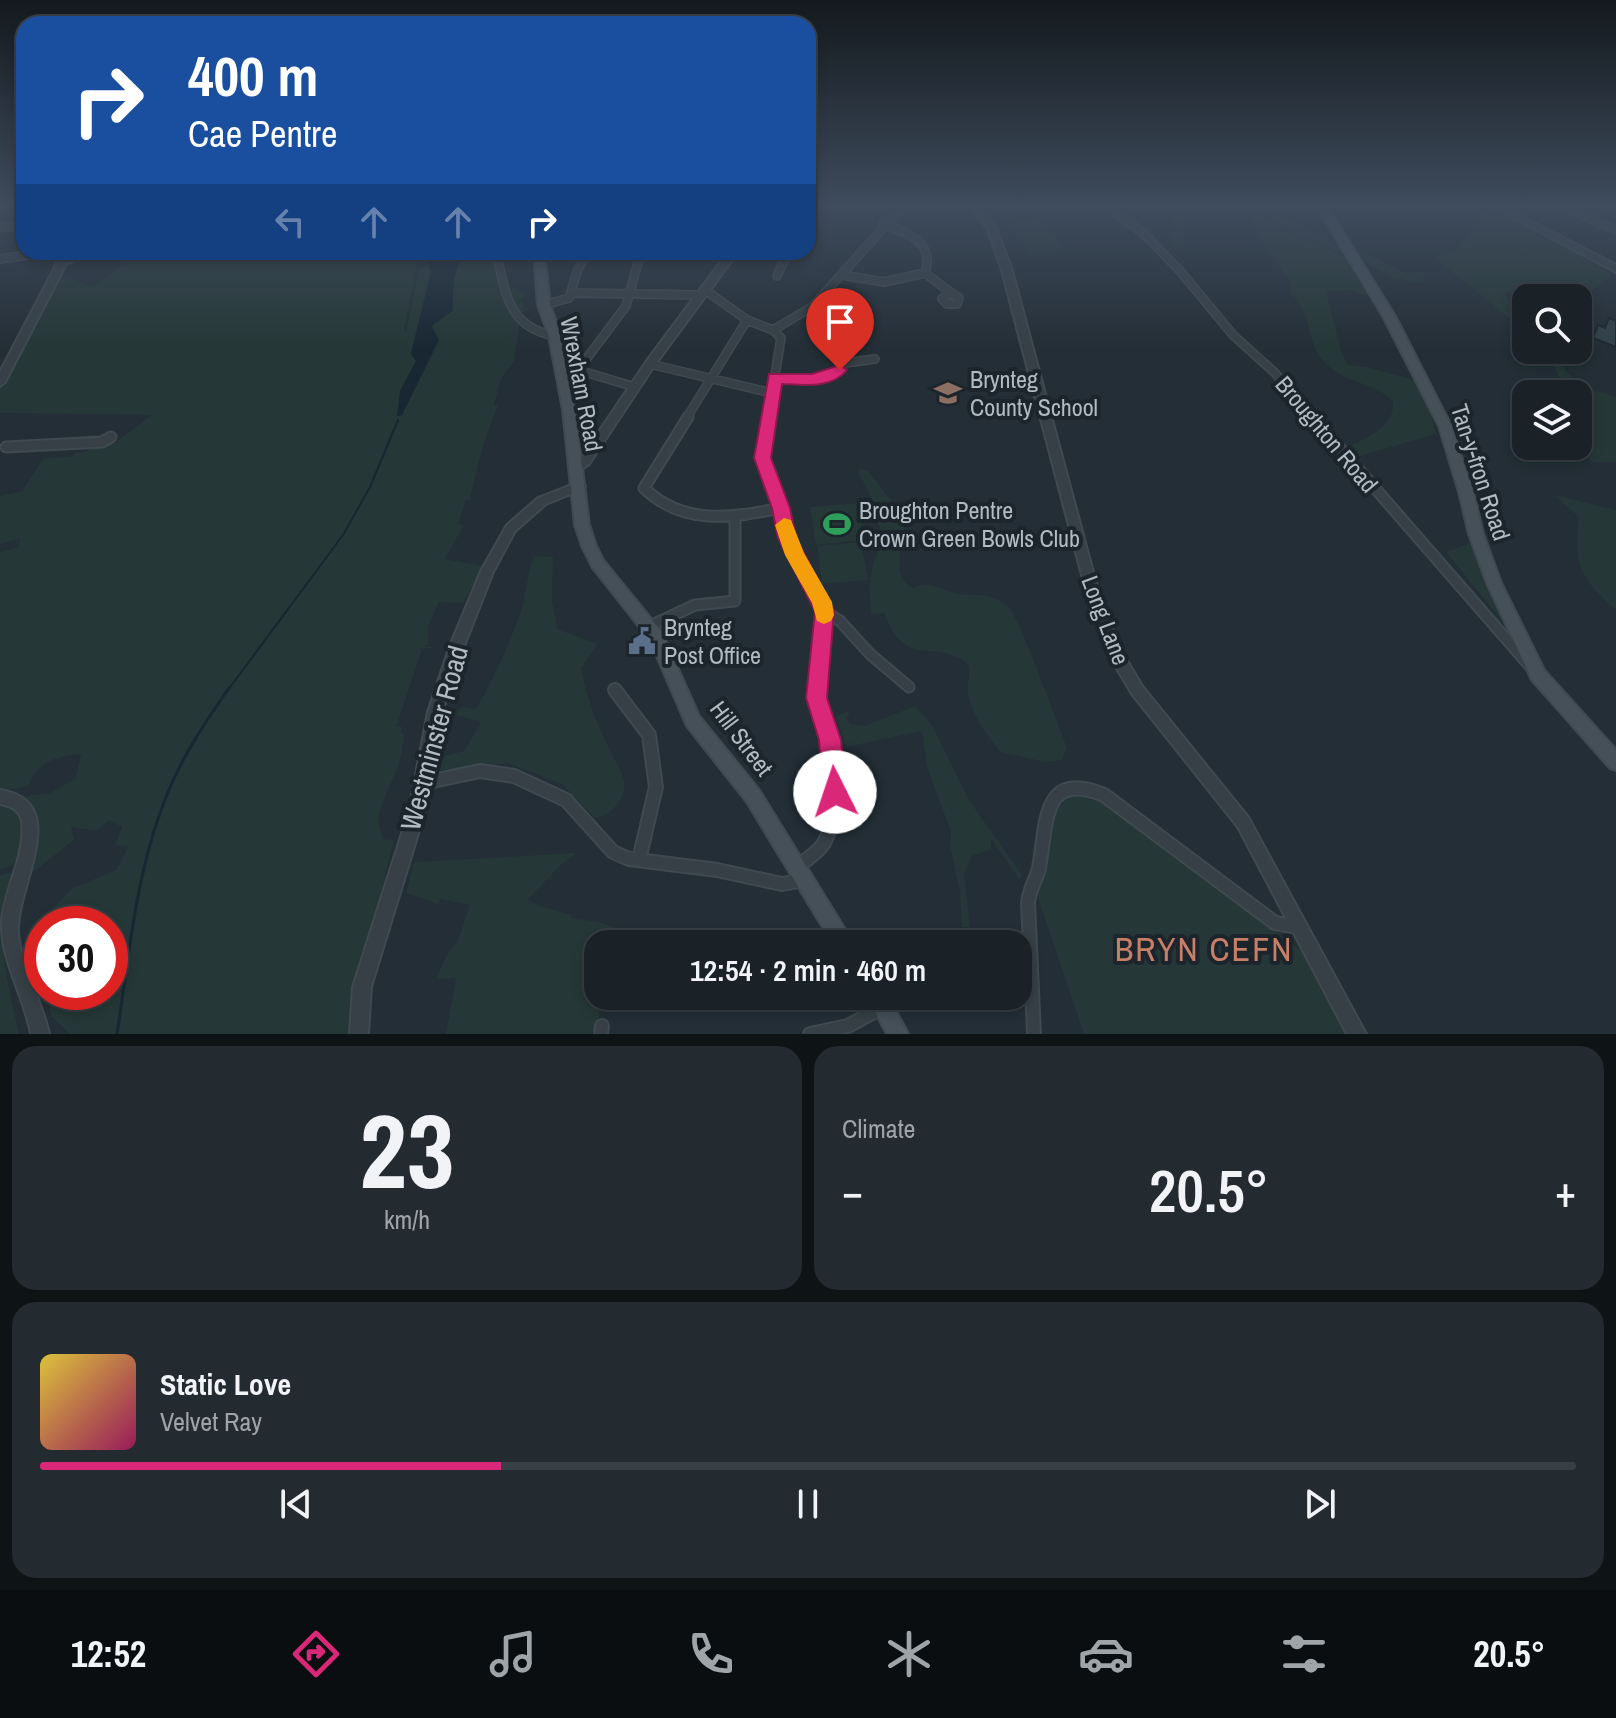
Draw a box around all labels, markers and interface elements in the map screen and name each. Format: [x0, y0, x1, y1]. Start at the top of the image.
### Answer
text: 400 m [188, 38, 318, 113]
icon: right [56, 48, 160, 152]
text: Cae Pentre [188, 110, 337, 158]
icon: left [268, 200, 312, 244]
icon: ahead [352, 200, 396, 244]
icon: ahead [436, 200, 480, 244]
icon: right [520, 200, 564, 244]
map controls [1512, 284, 1592, 460]
button: search [1512, 284, 1592, 364]
pin [806, 288, 874, 370]
icon: arrive [818, 300, 862, 344]
street label: Wrexham Road [553, 314, 611, 454]
place label: Brynteg County School [970, 363, 1098, 423]
street label: Broughton Road [1269, 369, 1385, 499]
school or university icon: Brynteg County School [933, 378, 963, 408]
button: layers [1512, 380, 1592, 460]
street label: Tan-y-fron Road [1444, 400, 1518, 544]
place label: Broughton Pentre Crown Green Bowls Club [859, 494, 1080, 554]
sports icon: Broughton Pentre Crown Green Bowls Club [822, 509, 852, 539]
street label: Long Lane [1074, 571, 1138, 669]
place label: Brynteg Post Office [664, 611, 761, 671]
public building icon: Brynteg Post Office [627, 626, 657, 656]
street label: Westminster Road [391, 641, 477, 835]
street label: Hill Street [703, 694, 781, 783]
position arrow [793, 750, 877, 834]
speed limit sign: 30 [24, 906, 128, 1010]
district label: BRYN CEFN [1115, 926, 1293, 972]
text: 12:54 · 2 min · 460 m [690, 950, 926, 990]
text: 23 [360, 1080, 454, 1220]
text: Climate [842, 1111, 915, 1146]
text: 20.5° [1149, 1150, 1269, 1231]
text: − [842, 1161, 863, 1221]
text: + [1555, 1161, 1576, 1221]
text: km/h [384, 1202, 430, 1237]
text: Static Love [160, 1364, 291, 1404]
text: Velvet Ray [160, 1404, 262, 1439]
icon: previous [274, 1482, 318, 1526]
icon: pause [786, 1482, 830, 1526]
icon: next [1298, 1482, 1342, 1526]
icon: directions [288, 1626, 344, 1682]
icon: music [485, 1626, 541, 1682]
icon: phone [683, 1626, 739, 1682]
icon: climate [881, 1626, 937, 1682]
icon: car [1078, 1626, 1134, 1682]
icon: filters [1276, 1626, 1332, 1682]
text: 12:52 [71, 1630, 146, 1678]
text: 20.5° [1473, 1630, 1545, 1678]

